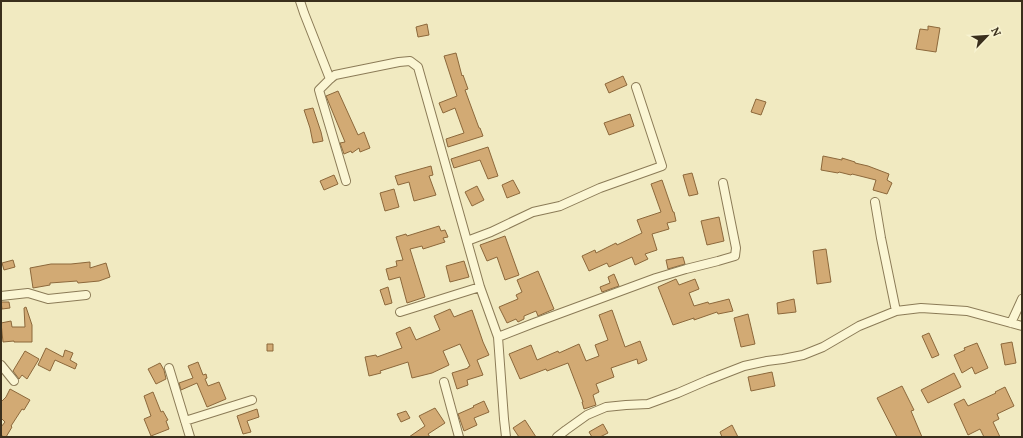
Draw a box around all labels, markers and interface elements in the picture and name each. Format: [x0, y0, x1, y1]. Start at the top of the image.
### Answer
north arrow [967, 16, 1007, 56]
text: N [988, 25, 1004, 39]

